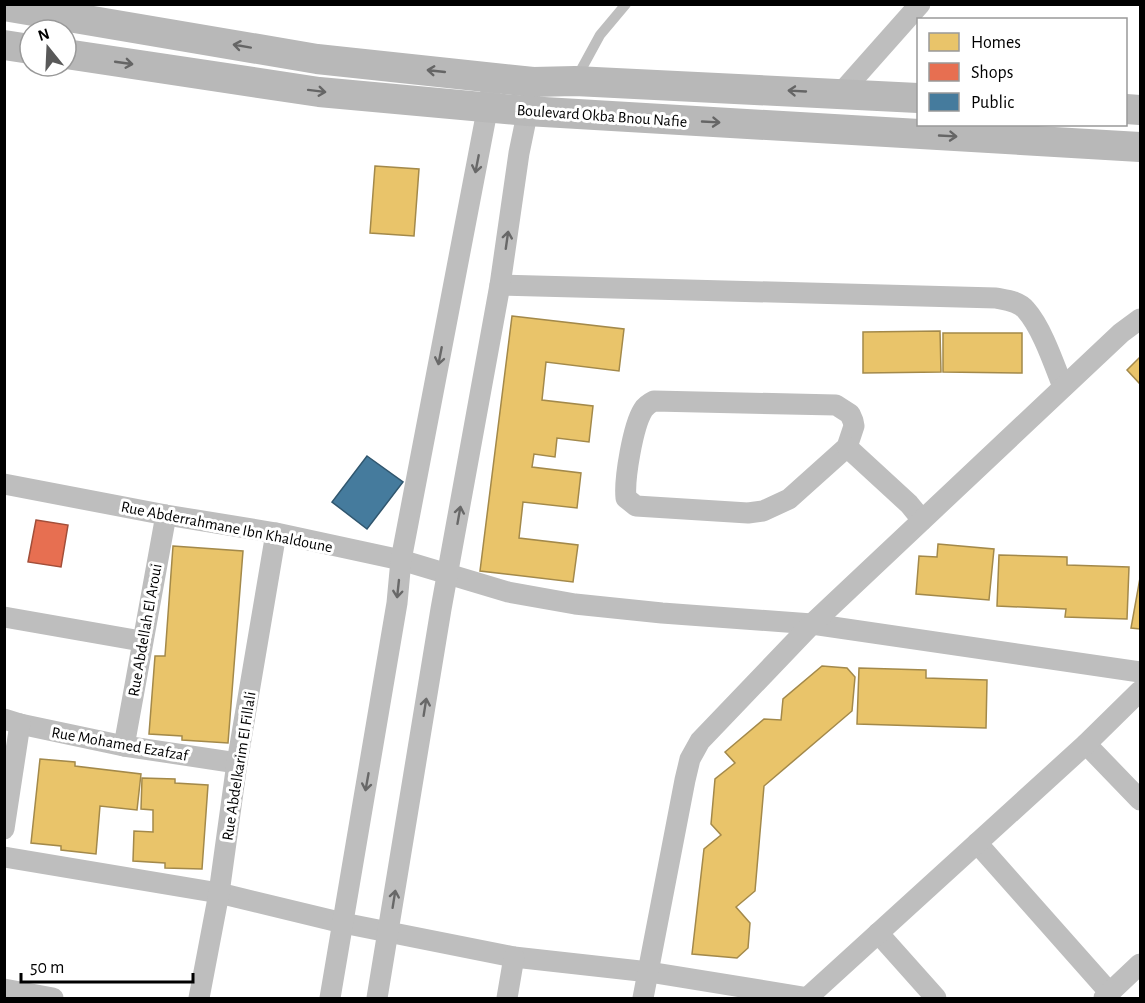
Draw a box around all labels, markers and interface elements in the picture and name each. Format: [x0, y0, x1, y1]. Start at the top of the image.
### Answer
north arrow [18, 18, 78, 78]
legend [917, 18, 1127, 126]
text: N [36, 25, 51, 44]
text: Homes [971, 34, 1021, 52]
one-way arrow [233, 40, 253, 51]
one-way arrow [113, 57, 133, 68]
text: Shops [971, 64, 1013, 82]
one-way arrow [426, 65, 446, 76]
one-way arrow [306, 86, 326, 97]
one-way arrow [788, 86, 808, 97]
text: Public [971, 94, 1014, 112]
street label: Boulevard Okba Bnou Nafie [516, 102, 688, 130]
one-way arrow [701, 117, 721, 128]
one-way arrow [938, 130, 957, 141]
one-way arrow [471, 154, 482, 174]
one-way arrow [501, 231, 512, 250]
one-way arrow [434, 346, 445, 365]
street label: Rue Abderrahmane Ibn Khaldoune [120, 499, 334, 555]
one-way arrow [454, 506, 465, 525]
street label: Rue Abdellah El Aroui [125, 563, 165, 698]
one-way arrow [393, 579, 404, 599]
street label: Rue Abdelkarim El Fillali [219, 690, 259, 842]
one-way arrow [420, 698, 431, 717]
street label: Rue Mohamed Ezafzaf [50, 724, 190, 764]
one-way arrow [361, 771, 372, 791]
one-way arrow [389, 890, 400, 910]
scale bar [21, 946, 194, 984]
text: 50 m [30, 959, 64, 977]

